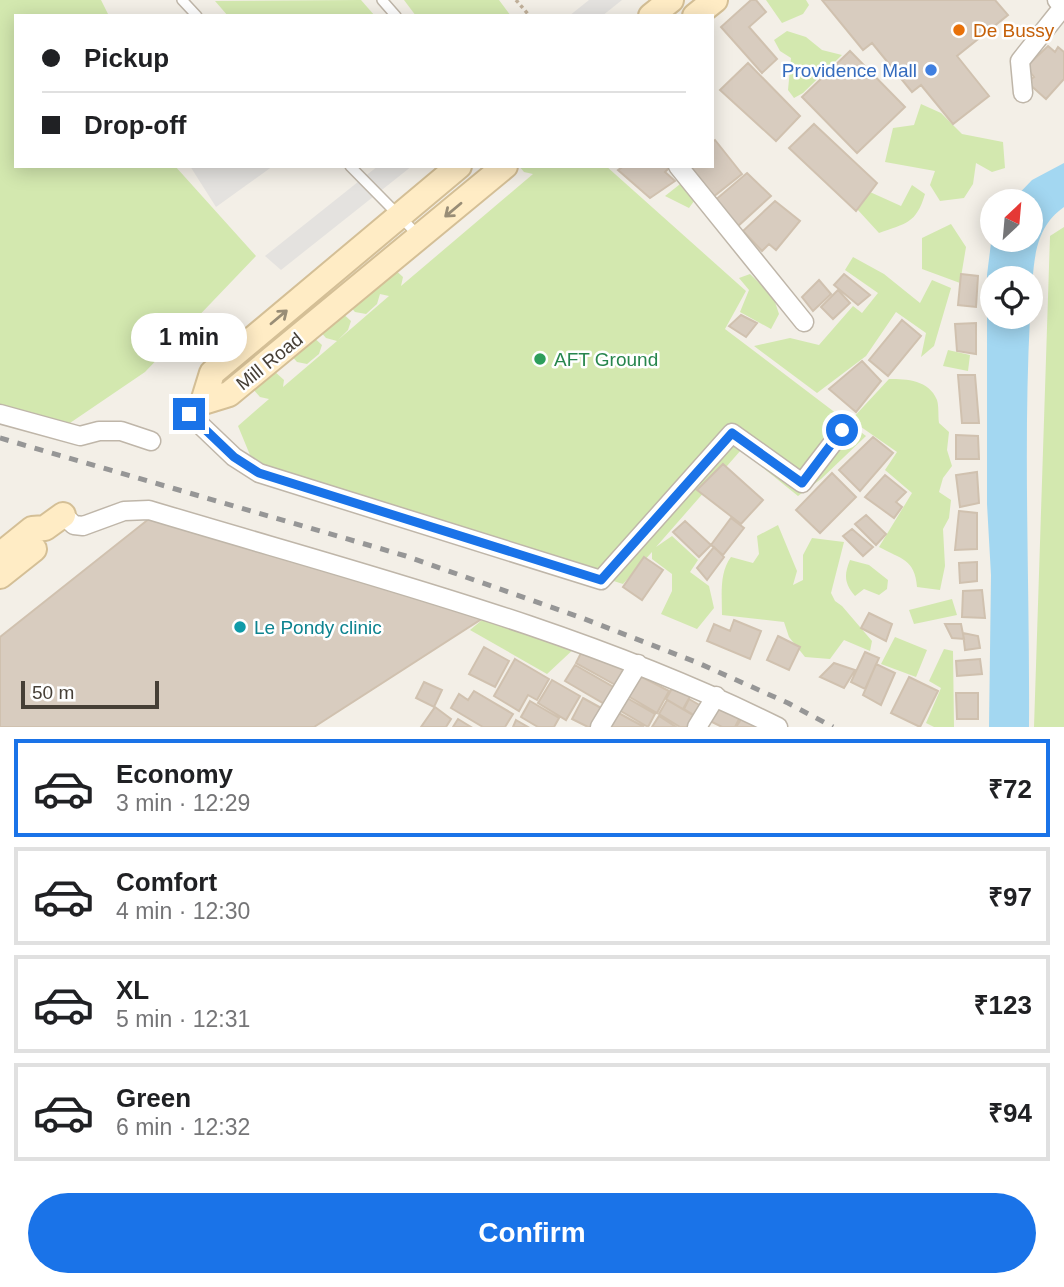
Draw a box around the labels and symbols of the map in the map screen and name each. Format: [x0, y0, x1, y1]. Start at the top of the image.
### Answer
place label: De Bussy [973, 20, 1055, 41]
marker: De Bussy [951, 22, 967, 38]
place label: Providence Mall [782, 60, 917, 81]
marker: Providence Mall [923, 62, 939, 78]
north arrow [980, 189, 1043, 252]
one-way arrow [444, 202, 462, 218]
one-way arrow [270, 309, 288, 325]
callout: 1 min [131, 312, 247, 362]
street label: Mill Road [232, 328, 307, 394]
place label: AFT Ground [554, 349, 658, 370]
marker: AFT Ground [532, 351, 548, 367]
route end [173, 398, 205, 430]
route start [826, 414, 858, 446]
place label: Le Pondy clinic [254, 617, 382, 638]
marker: Le Pondy clinic [232, 619, 248, 635]
scale bar [21, 678, 159, 710]

